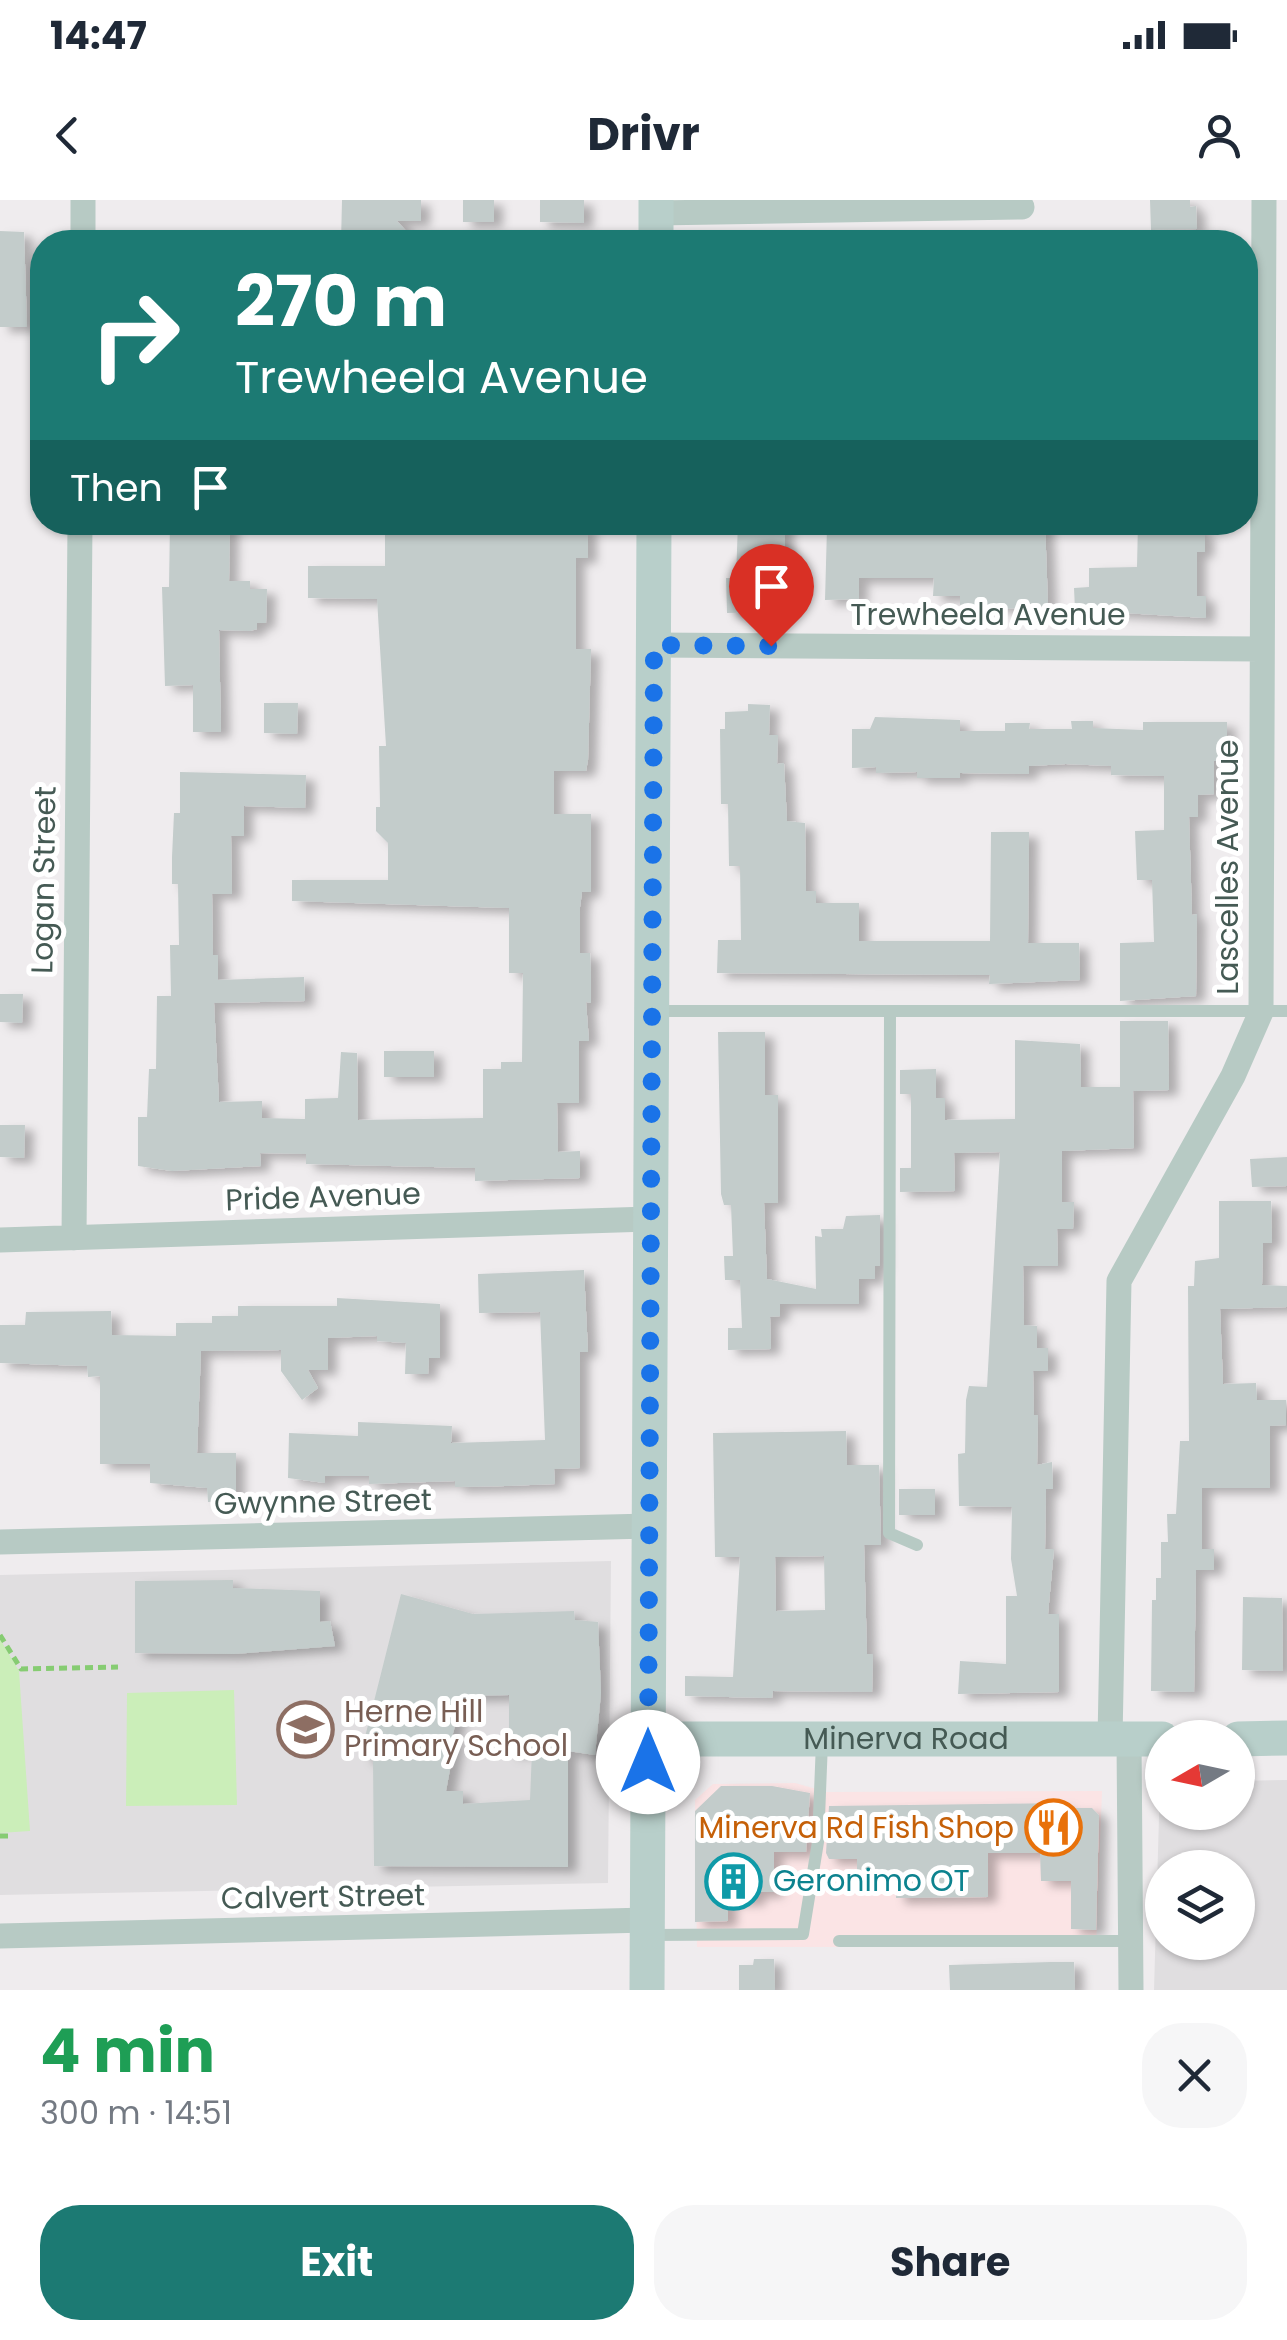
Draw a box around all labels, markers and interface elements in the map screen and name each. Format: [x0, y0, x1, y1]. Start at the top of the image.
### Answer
text: 14:47 [50, 9, 147, 62]
text: Drivr [587, 103, 700, 166]
icon: back [40, 108, 95, 163]
icon: person [1192, 108, 1247, 163]
text: 270 m [235, 252, 447, 351]
icon: right [70, 270, 200, 400]
text: Trewheela Avenue [235, 346, 648, 409]
icon: arrive [183, 460, 238, 515]
text: Then [70, 461, 163, 514]
pin [729, 544, 814, 647]
icon: arrive [744, 559, 799, 614]
street label: Trewheela Avenue [850, 593, 1126, 636]
street label: Lascelles Avenue [1206, 739, 1249, 995]
street label: Logan Street [20, 786, 67, 974]
street label: Pride Avenue [225, 1172, 421, 1221]
street label: Gwynne Street [214, 1478, 432, 1525]
place label: Herne Hill Primary School [344, 1690, 568, 1767]
school or university icon: Herne Hill Primary School [275, 1699, 335, 1759]
position arrow [596, 1710, 700, 1814]
street label: Minerva Road [803, 1717, 1009, 1760]
north arrow [1145, 1720, 1255, 1830]
map controls [1145, 1720, 1255, 1960]
restaurant icon: Minerva Rd Fish Shop [1023, 1798, 1083, 1858]
place label: Minerva Rd Fish Shop [698, 1806, 1014, 1849]
button: layers [1145, 1850, 1255, 1960]
building icon: Geronimo OT [704, 1851, 764, 1911]
place label: Geronimo OT [773, 1859, 970, 1902]
street label: Calvert Street [221, 1873, 425, 1920]
text: 4 min [40, 2009, 215, 2093]
button: close [1142, 2023, 1247, 2128]
text: 300 m · 14:51 [40, 2090, 232, 2135]
button: Exit [40, 2205, 634, 2320]
button: Share [654, 2205, 1247, 2320]

